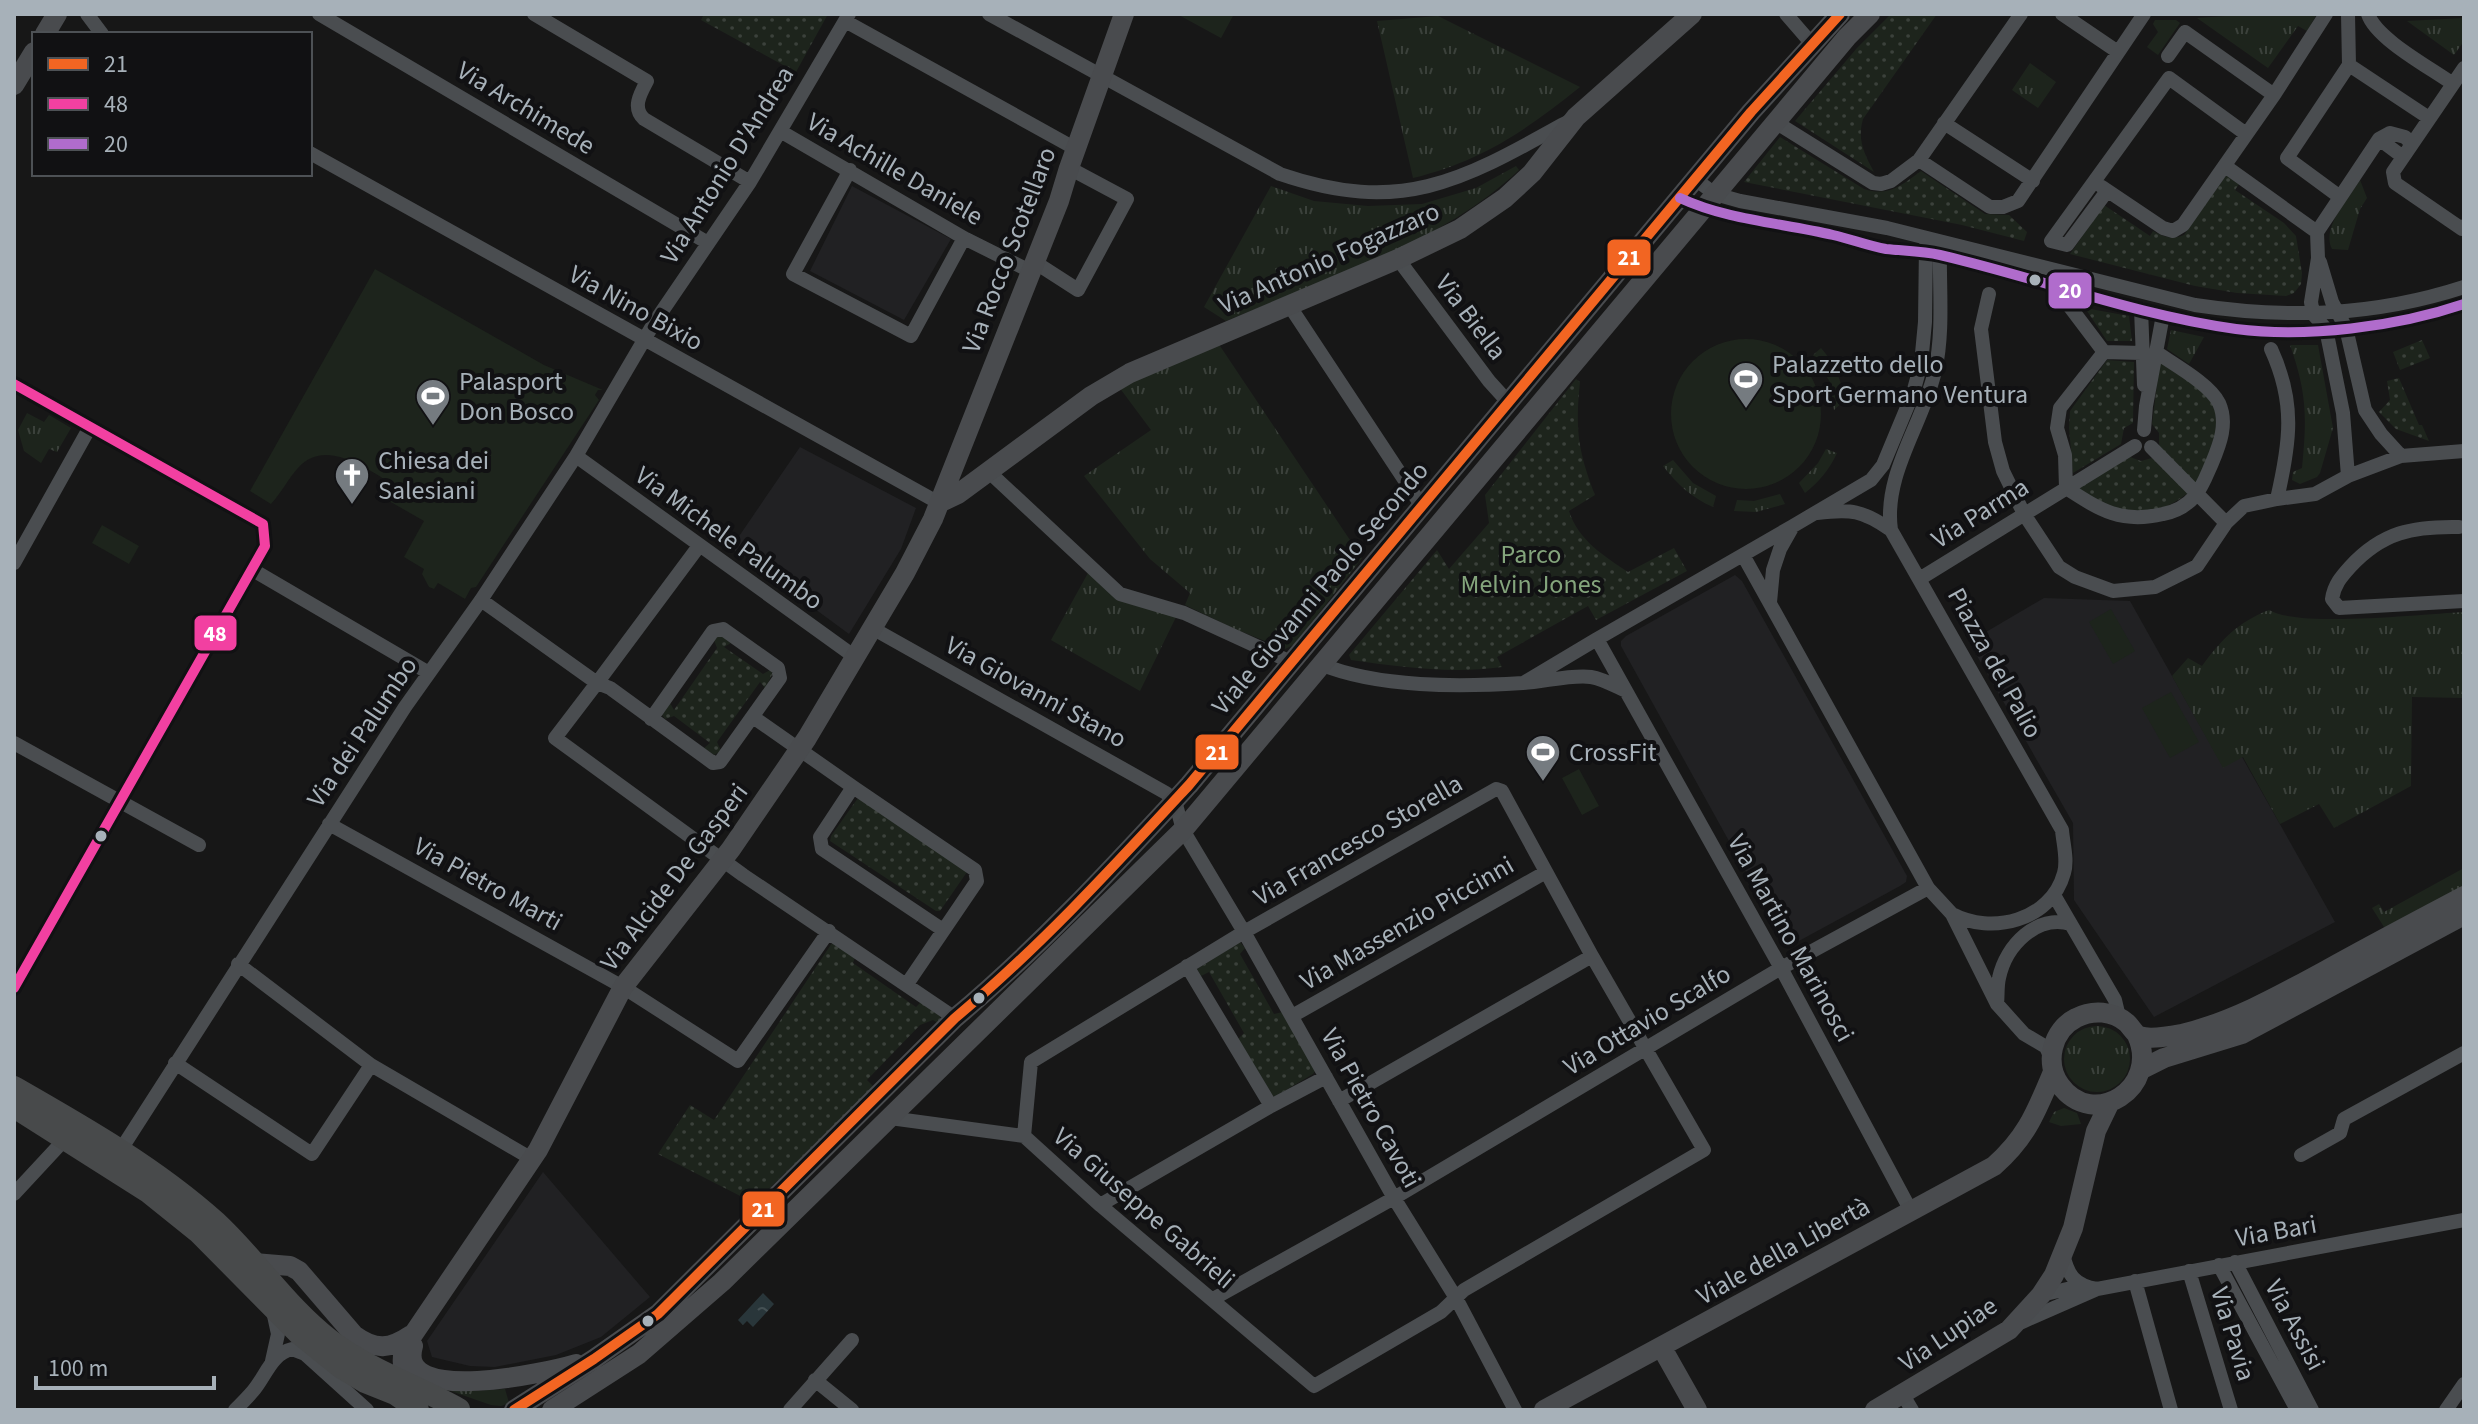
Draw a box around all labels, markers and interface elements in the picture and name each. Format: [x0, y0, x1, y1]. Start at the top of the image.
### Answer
legend [32, 32, 312, 176]
text: 21 [104, 47, 128, 82]
street label: Via Archimede [450, 52, 602, 164]
street label: Via Antonio D'Andrea [651, 59, 803, 271]
text: 48 [104, 87, 128, 122]
street label: Via Achille Daniele [800, 103, 990, 235]
text: 20 [104, 127, 128, 162]
street label: Via Rocco Scotellaro [953, 142, 1065, 358]
street label: Via Antonio Fogazzaro [1212, 193, 1446, 323]
line badge: 21 [1606, 238, 1652, 277]
text: 21 [1617, 242, 1641, 274]
street label: Via Nino Bixio [562, 256, 710, 360]
street label: Via Biella [1426, 266, 1516, 368]
line badge: 20 [2047, 271, 2093, 310]
unlabelled marker [2027, 272, 2043, 288]
text: 20 [2058, 275, 2082, 307]
place label: Palazzetto dello Sport Germano Ventura [1772, 346, 2028, 413]
sports icon: Palazzetto dello Sport Germano Ventura [1727, 360, 1765, 410]
place label: Palasport Don Bosco [459, 363, 574, 430]
sports icon: Palasport Don Bosco [414, 377, 452, 427]
place label: Chiesa dei Salesiani [378, 442, 489, 509]
street label: Viale Giovanni Paolo Secondo [1203, 453, 1437, 723]
church icon: Chiesa dei Salesiani [333, 456, 371, 506]
street label: Via Michele Palumbo [627, 457, 831, 619]
street label: Via Parma [1924, 469, 2036, 557]
park label: Parco Melvin Jones [1461, 536, 1602, 603]
street label: Piazza del Palio [1938, 581, 2052, 745]
line badge: 48 [193, 614, 238, 652]
text: 48 [203, 618, 227, 650]
street label: Via Giovanni Stano [939, 627, 1133, 757]
street label: Via dei Palumbo [298, 649, 426, 815]
line badge: 21 [1194, 733, 1240, 771]
sports icon: CrossFit [1524, 733, 1562, 783]
place label: CrossFit [1569, 734, 1657, 771]
text: 21 [1205, 737, 1229, 769]
street label: Via Francesco Storella [1247, 765, 1469, 915]
street label: Via Alcide De Gasperi [591, 775, 757, 979]
street label: Via Martino Marinosci [1718, 827, 1864, 1049]
unlabelled marker [93, 828, 109, 844]
street label: Via Pietro Marti [407, 828, 569, 940]
street label: Via Massenzio Piccinni [1293, 847, 1521, 999]
street label: Via Ottavio Scalfo [1556, 955, 1738, 1085]
unlabelled marker [971, 990, 987, 1006]
street label: Via Pietro Cavoti [1312, 1021, 1430, 1195]
street label: Via Giuseppe Gabrieli [1045, 1118, 1243, 1298]
street label: Viale della Libertà [1690, 1188, 1876, 1314]
line badge: 21 [741, 1190, 786, 1228]
text: 21 [751, 1194, 775, 1226]
street label: Via Bari [2232, 1206, 2320, 1256]
street label: Via Assisi [2256, 1273, 2334, 1377]
street label: Via Pavia [2201, 1282, 2265, 1386]
street label: Via Lupiae [1891, 1288, 2005, 1380]
unlabelled marker [640, 1313, 656, 1329]
scale bar [36, 1340, 214, 1390]
text: 100 m [48, 1351, 108, 1386]

